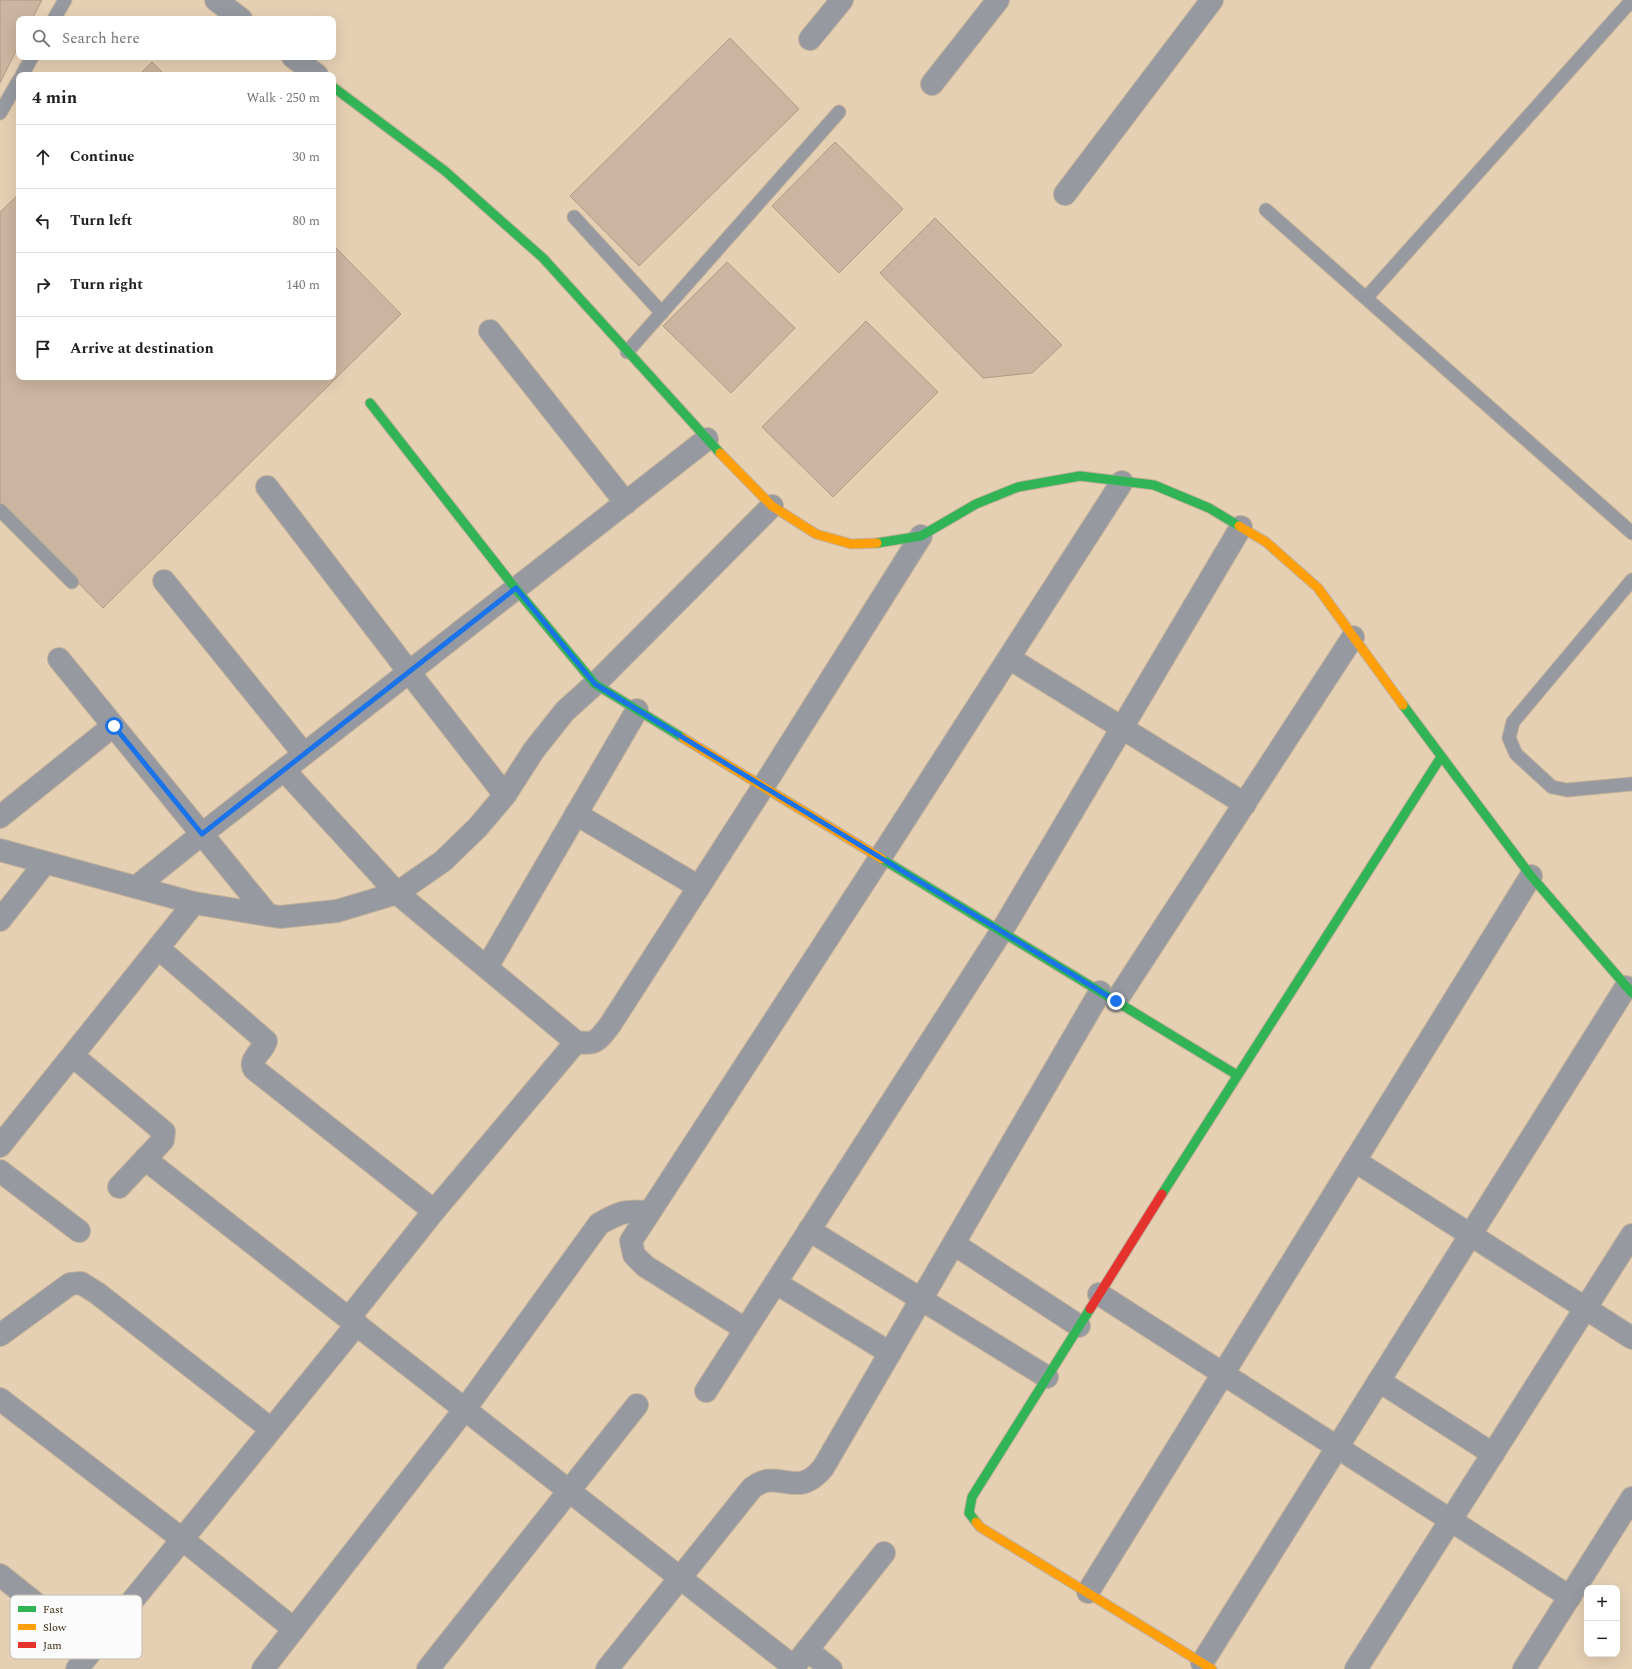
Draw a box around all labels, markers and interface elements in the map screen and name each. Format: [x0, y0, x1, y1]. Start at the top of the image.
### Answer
search box [16, 16, 336, 60]
icon: search [30, 27, 52, 49]
text: Search here [62, 27, 140, 50]
text: 4 min [32, 85, 77, 111]
text: Walk · 250 m [246, 88, 320, 108]
text: Continue [70, 145, 135, 168]
icon: ahead [32, 146, 54, 168]
text: 30 m [293, 147, 320, 167]
text: Turn left [70, 209, 132, 232]
icon: left [32, 210, 54, 232]
text: 80 m [293, 211, 320, 231]
text: Turn right [70, 273, 143, 296]
icon: right [32, 274, 54, 296]
text: 140 m [286, 275, 320, 295]
text: Arrive at destination [70, 337, 214, 360]
icon: arrive [32, 338, 54, 360]
route start [105, 717, 123, 735]
route end [1107, 992, 1125, 1010]
map controls [1584, 1585, 1620, 1657]
button: + [1584, 1585, 1620, 1621]
legend [10, 1595, 142, 1659]
text: Fast [43, 1601, 64, 1618]
text: Slow [43, 1619, 67, 1636]
button: − [1584, 1621, 1620, 1657]
text: Jam [43, 1637, 62, 1654]

